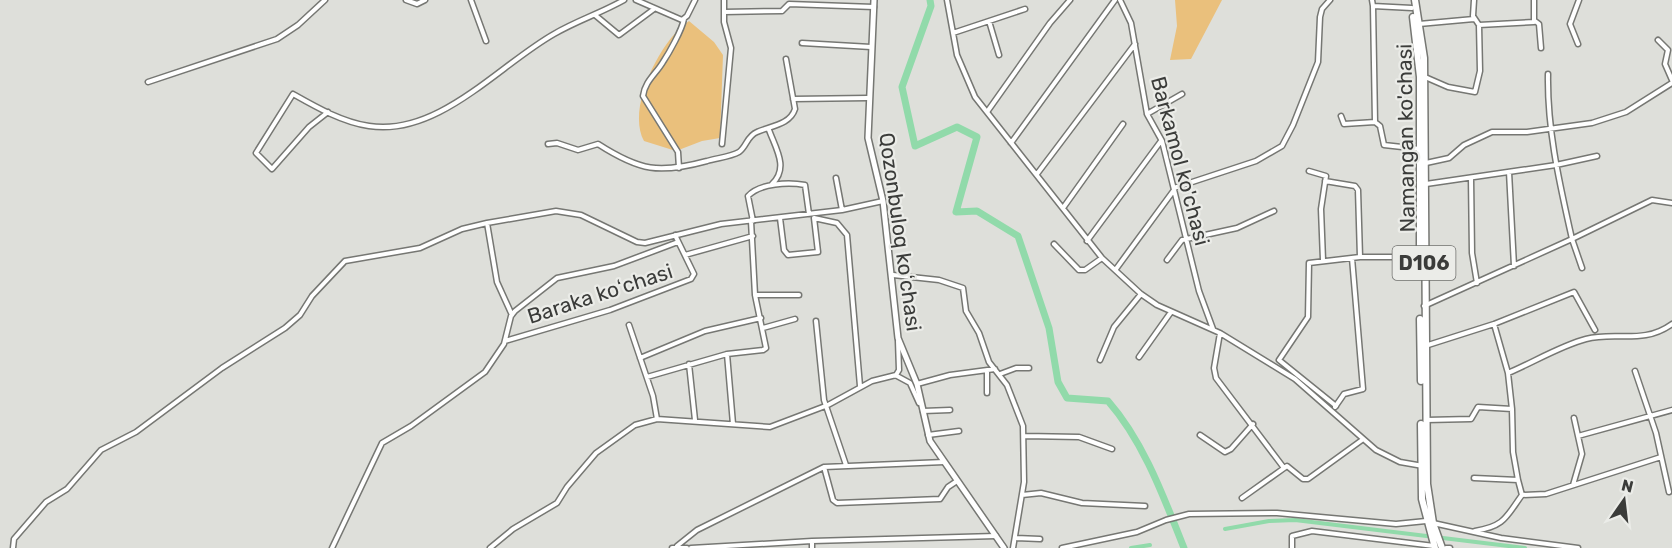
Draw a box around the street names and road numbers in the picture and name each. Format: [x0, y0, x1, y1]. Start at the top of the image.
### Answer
street label: Namangan ko'chasi [1391, 43, 1420, 233]
street label: Barkamol ko'chasi [1146, 73, 1215, 248]
street label: Qozonbuloq koʻchasi [874, 131, 927, 333]
road number: D106 [1392, 246, 1456, 280]
street label: Baraka koʻchasi [524, 258, 676, 329]

